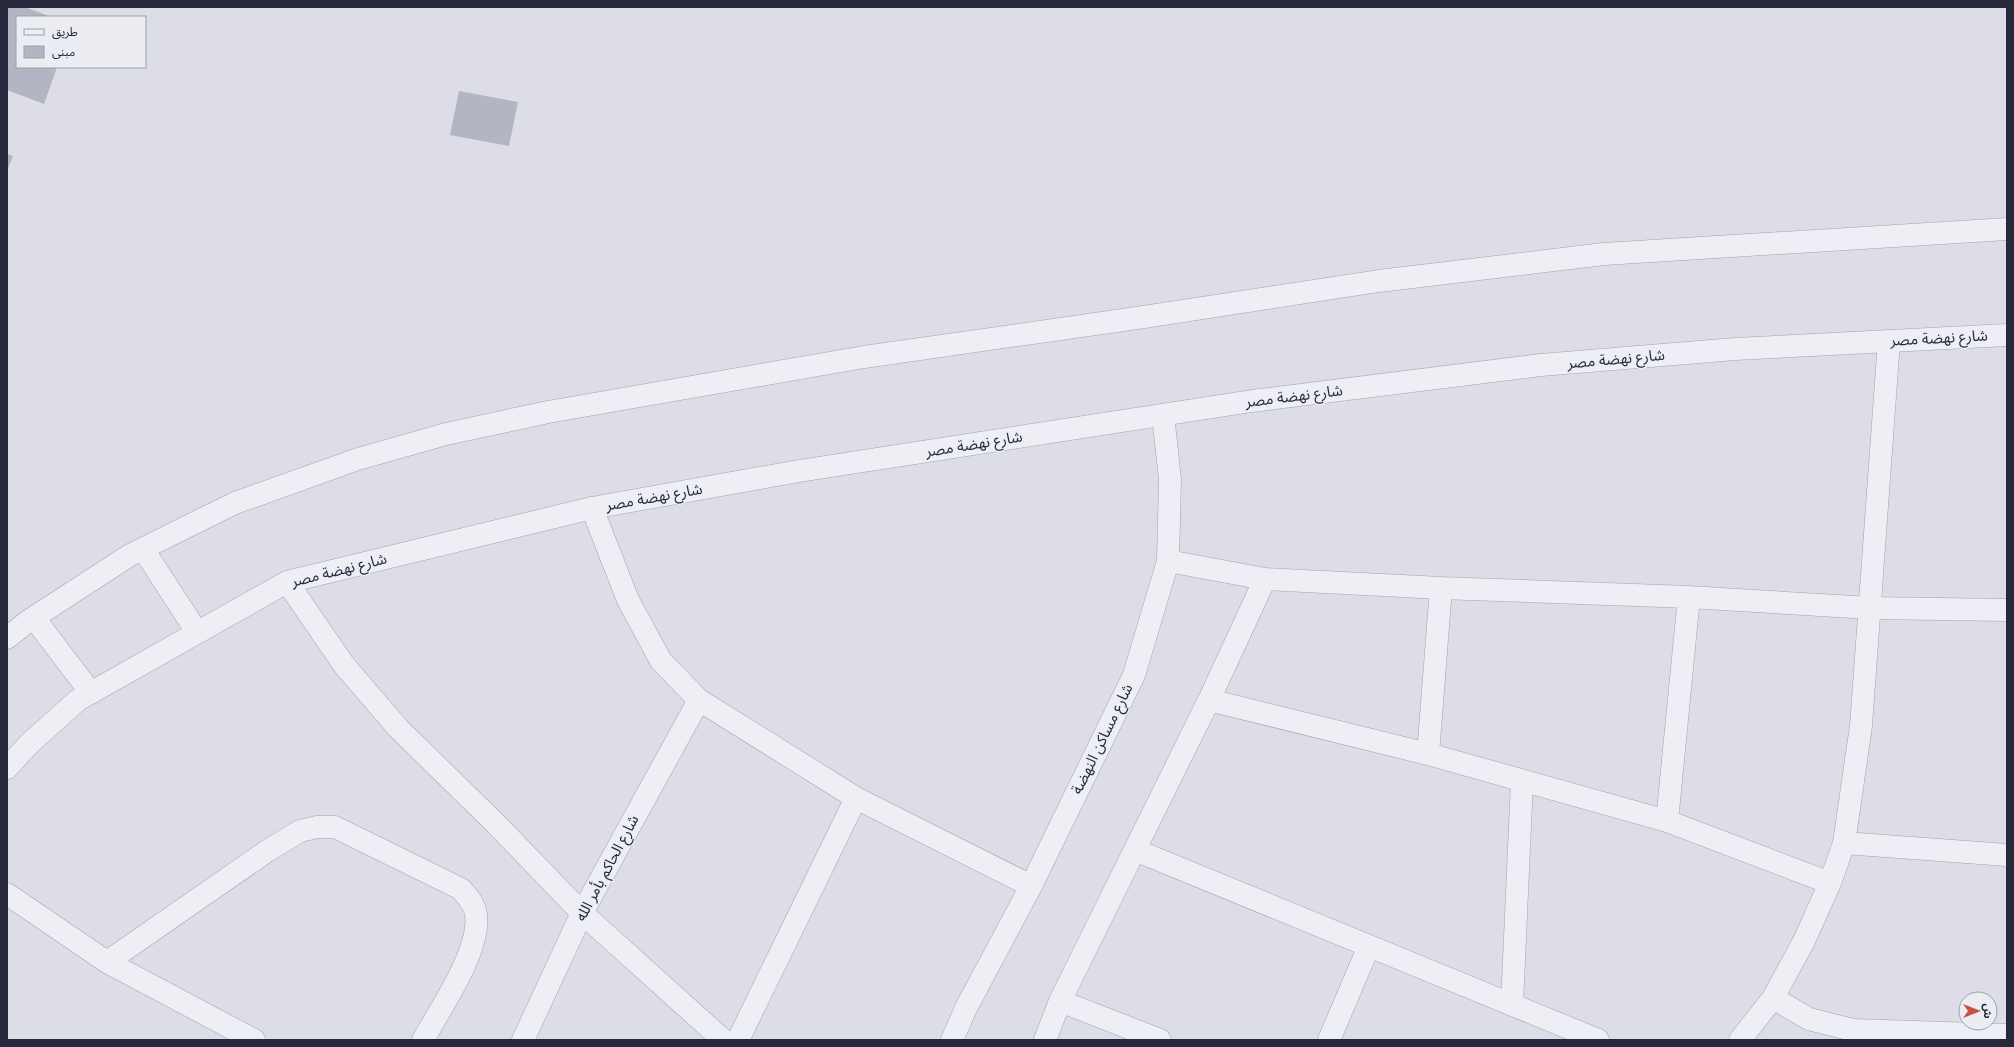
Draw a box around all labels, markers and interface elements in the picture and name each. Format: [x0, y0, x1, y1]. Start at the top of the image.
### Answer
legend [16, 16, 146, 68]
text: طريق [52, 25, 78, 40]
text: مبنى [52, 45, 75, 59]
street label: شارع نهضة مصر [1889, 326, 1989, 353]
street label: شارع نهضة مصر [1565, 346, 1666, 375]
street label: شارع نهضة مصر [1243, 381, 1344, 414]
street label: شارع نهضة مصر [923, 427, 1024, 464]
street label: شارع نهضة مصر [603, 480, 705, 517]
street label: شارع نهضة مصر [288, 549, 390, 594]
street label: شارع مساكن النهضة [1067, 681, 1139, 798]
street label: شارع الحاكم بأمر الله [571, 812, 645, 926]
north arrow [1958, 991, 1998, 1031]
text: ش [1981, 1003, 1994, 1019]

